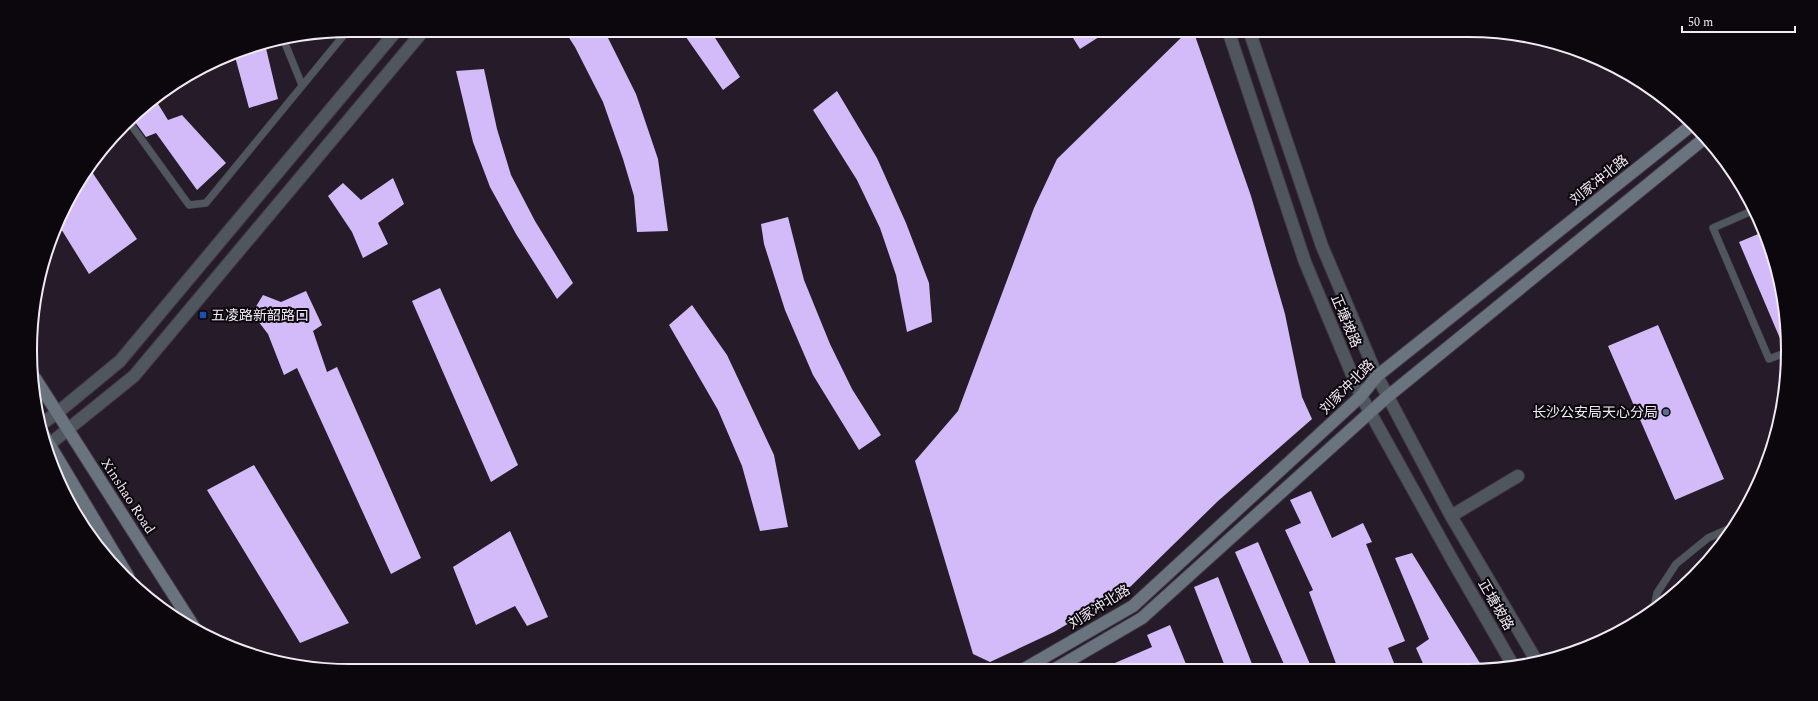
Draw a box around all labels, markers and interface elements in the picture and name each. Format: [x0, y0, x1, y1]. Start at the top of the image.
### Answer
scale bar [1682, 8, 1795, 34]
text: 50 m [1688, 13, 1713, 32]
street label: 刘家冲北路 [1565, 150, 1633, 210]
street label: 正塘坡路 [1325, 291, 1367, 351]
place label: 五凌路新韶路口 [211, 305, 309, 326]
marker: 五凌路新韶路口 [198, 310, 208, 320]
street label: 刘家冲北路 [1315, 355, 1379, 419]
place label: 长沙公安局天心分局 [1532, 402, 1658, 423]
marker: 长沙公安局天心分局 [1661, 407, 1671, 417]
street label: Xinshao Road [96, 454, 160, 538]
street label: 正塘坡路 [1473, 576, 1519, 634]
street label: 刘家冲北路 [1064, 580, 1134, 634]

